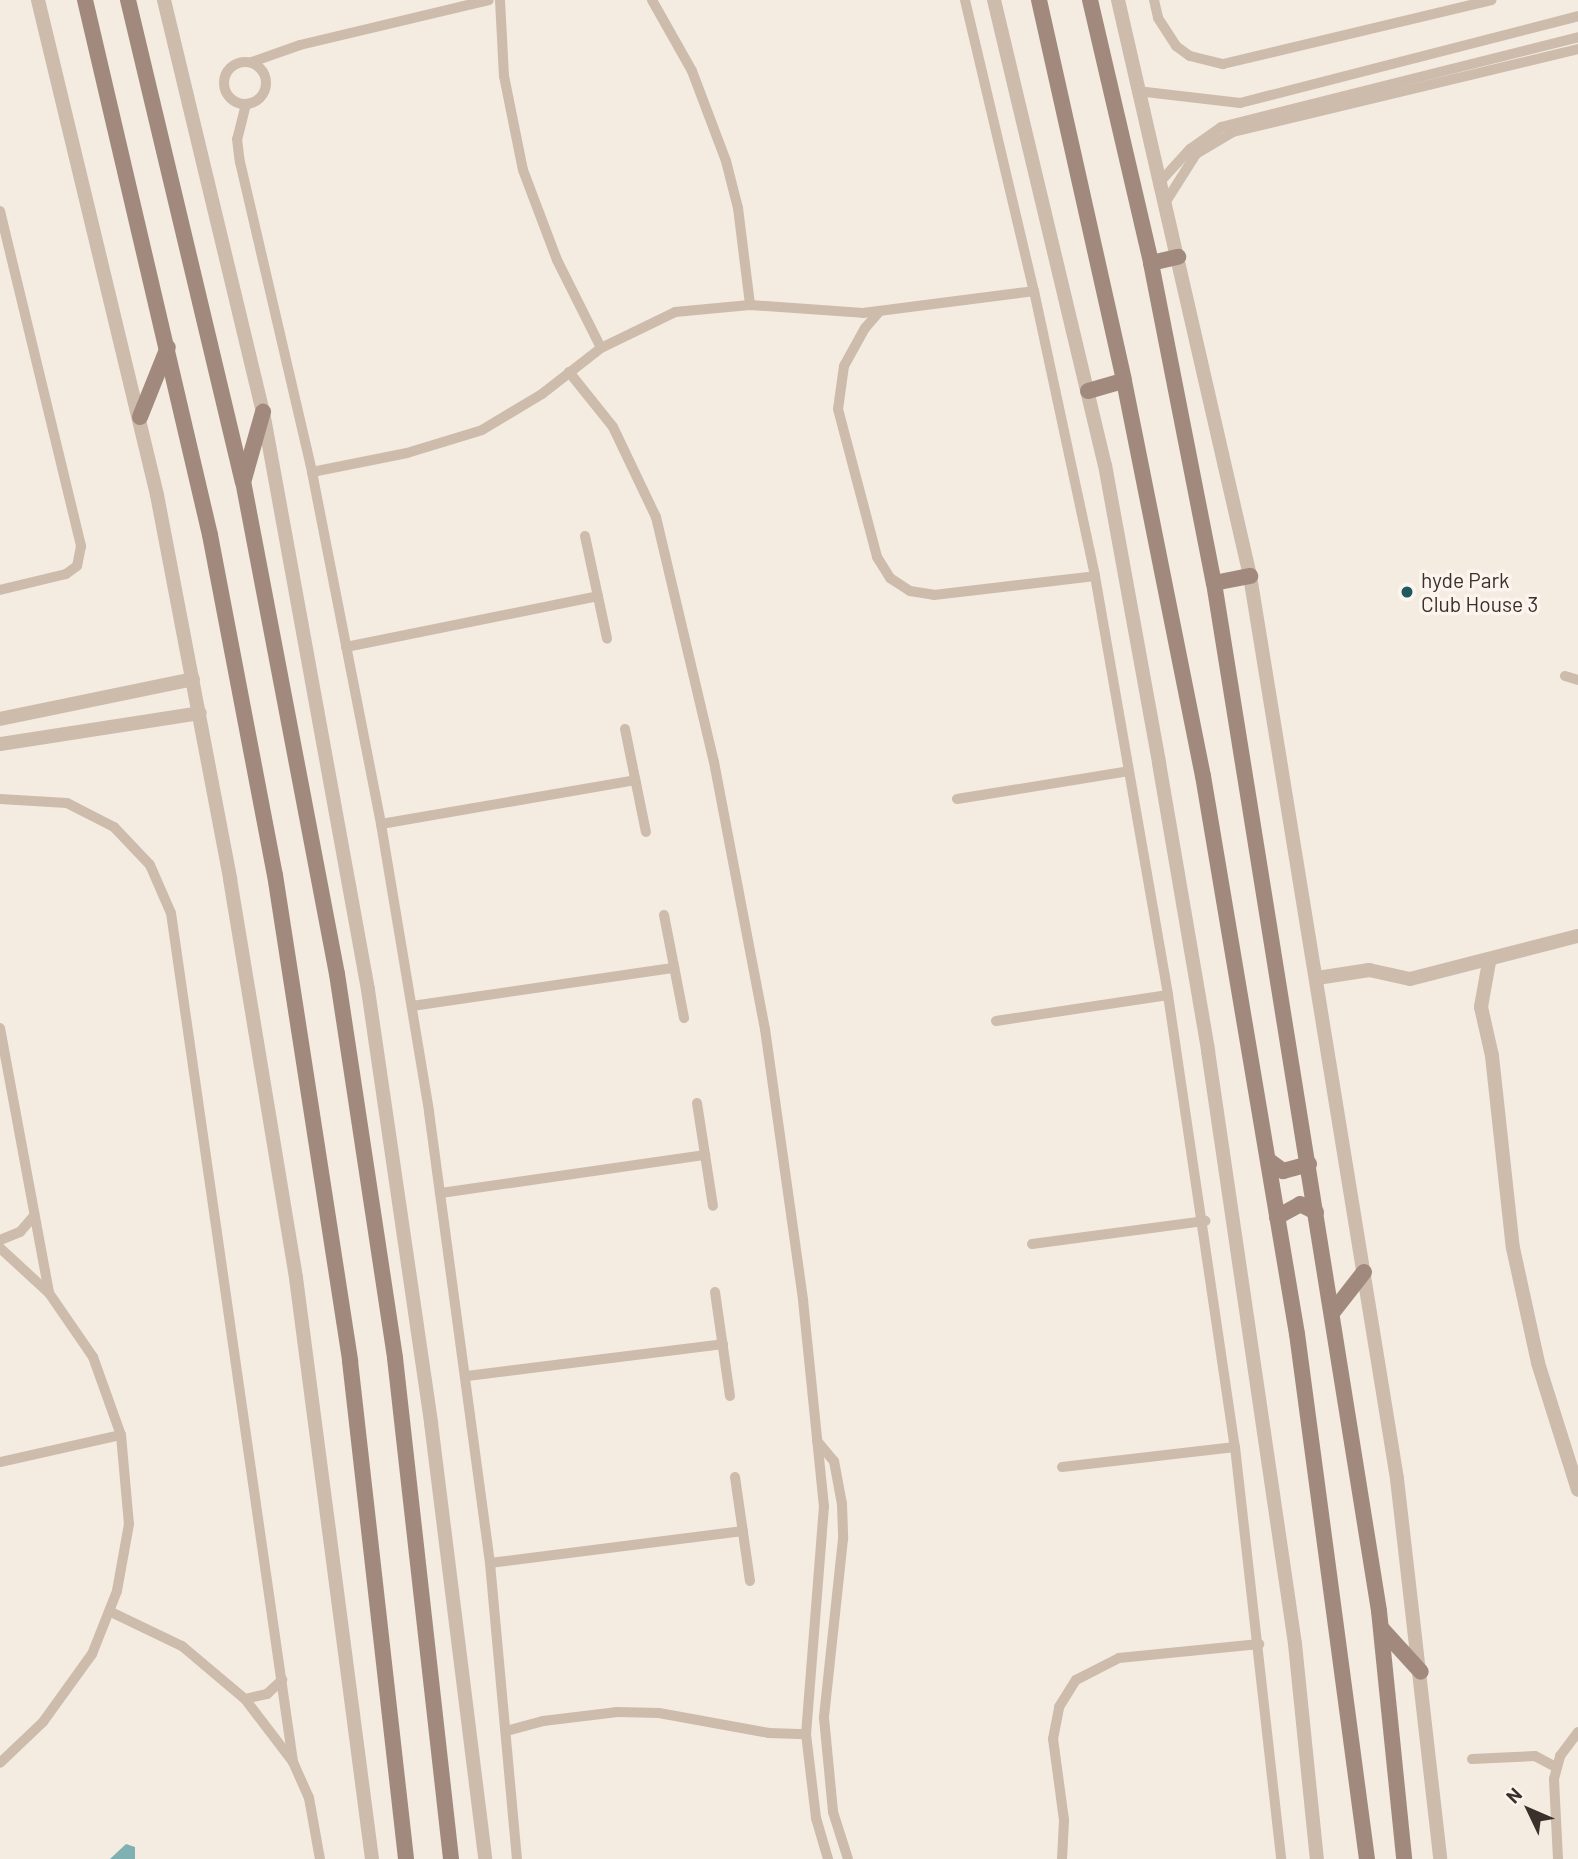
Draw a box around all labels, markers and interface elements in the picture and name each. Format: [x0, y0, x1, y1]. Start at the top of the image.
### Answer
place label: hyde Park Club House 3 [1421, 567, 1538, 617]
marker: hyde Park Club House 3 [1399, 584, 1415, 600]
north arrow [1494, 1775, 1564, 1845]
text: N [1501, 1783, 1526, 1808]

